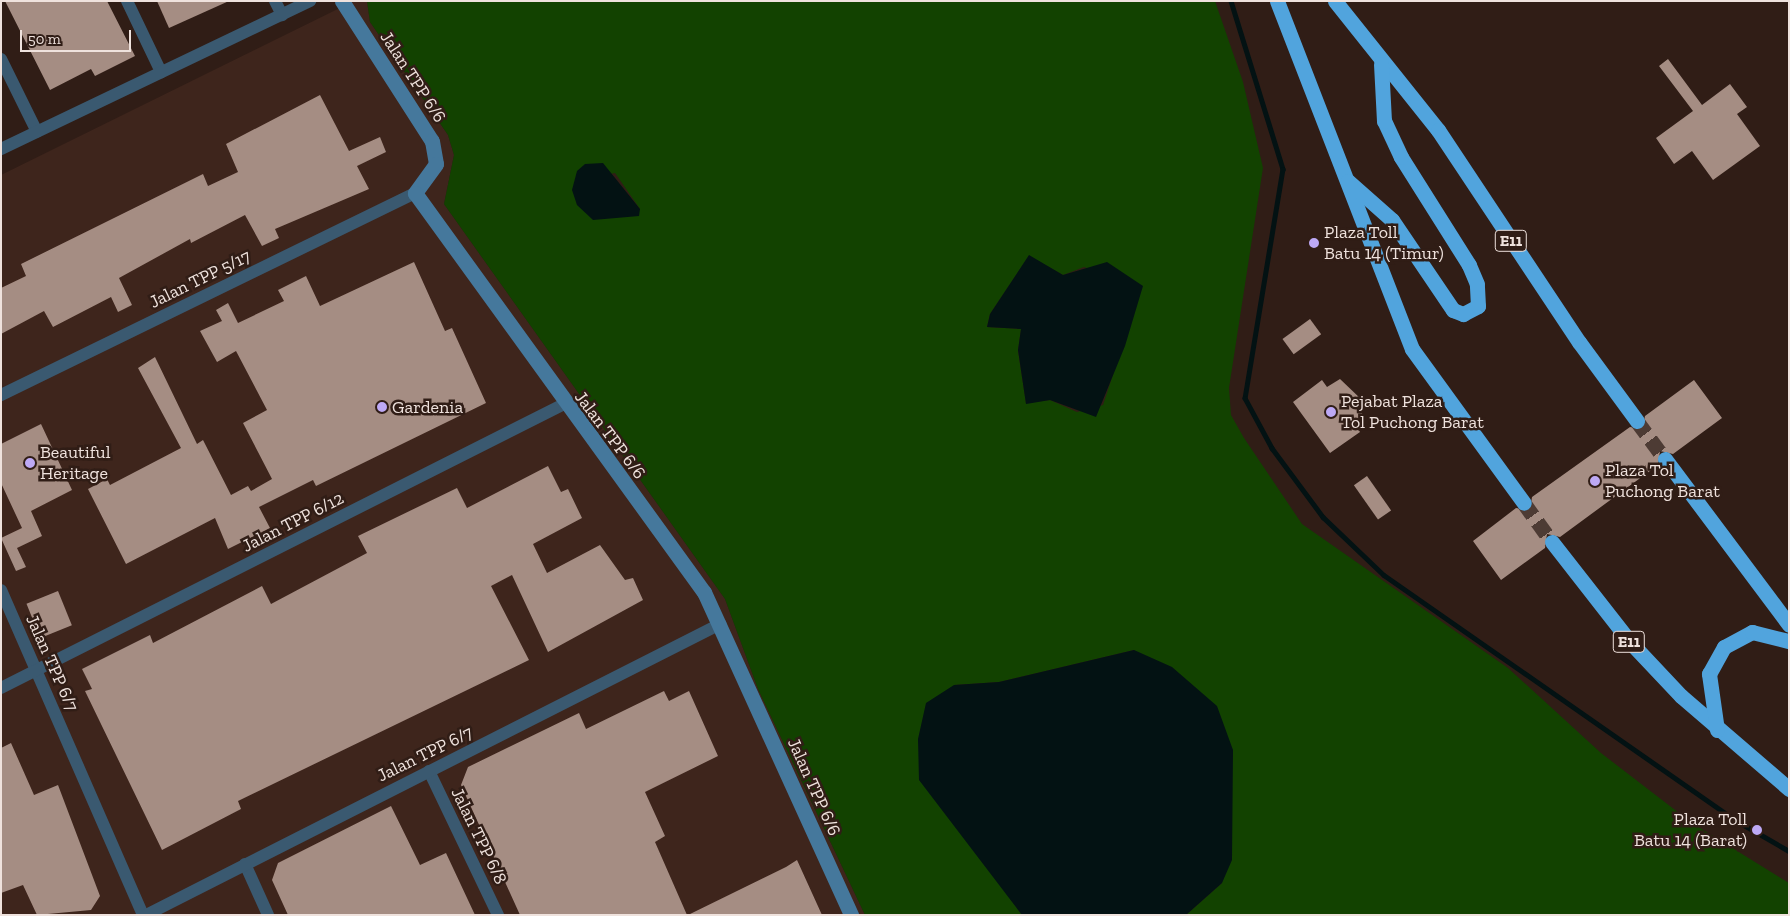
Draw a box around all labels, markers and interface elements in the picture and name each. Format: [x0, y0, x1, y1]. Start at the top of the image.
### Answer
scale bar [22, 20, 134, 52]
street label: Jalan TPP 6/6 [375, 27, 451, 127]
text: 50 m [28, 30, 61, 48]
place label: Plaza Toll Batu 14 (Timur) [1324, 222, 1444, 264]
road number: E11 [1495, 228, 1527, 255]
marker: Plaza Toll Batu 14 (Timur) [1308, 237, 1320, 249]
street label: Jalan TPP 5/17 [146, 245, 254, 313]
street label: Jalan TPP 6/6 [570, 387, 650, 483]
place label: Pejabat Plaza Tol Puchong Barat [1341, 391, 1484, 434]
place label: Gardenia [392, 396, 463, 418]
marker: Gardenia [376, 401, 388, 413]
marker: Pejabat Plaza Tol Puchong Barat [1325, 406, 1337, 418]
place label: Beautiful Heritage [40, 442, 110, 484]
marker: Beautiful Heritage [24, 457, 36, 469]
place label: Plaza Tol Puchong Barat [1605, 460, 1720, 502]
marker: Plaza Tol Puchong Barat [1589, 475, 1601, 487]
street label: Jalan TPP 6/12 [238, 487, 348, 557]
street label: Jalan TPP 6/7 [21, 611, 83, 715]
road number: E11 [1613, 628, 1645, 656]
street label: Jalan TPP 6/7 [373, 721, 477, 787]
street label: Jalan TPP 6/6 [783, 735, 845, 839]
street label: Jalan TPP 6/8 [446, 784, 512, 888]
place label: Plaza Toll Batu 14 (Barat) [1634, 809, 1747, 852]
marker: Plaza Toll Batu 14 (Barat) [1751, 824, 1763, 836]

